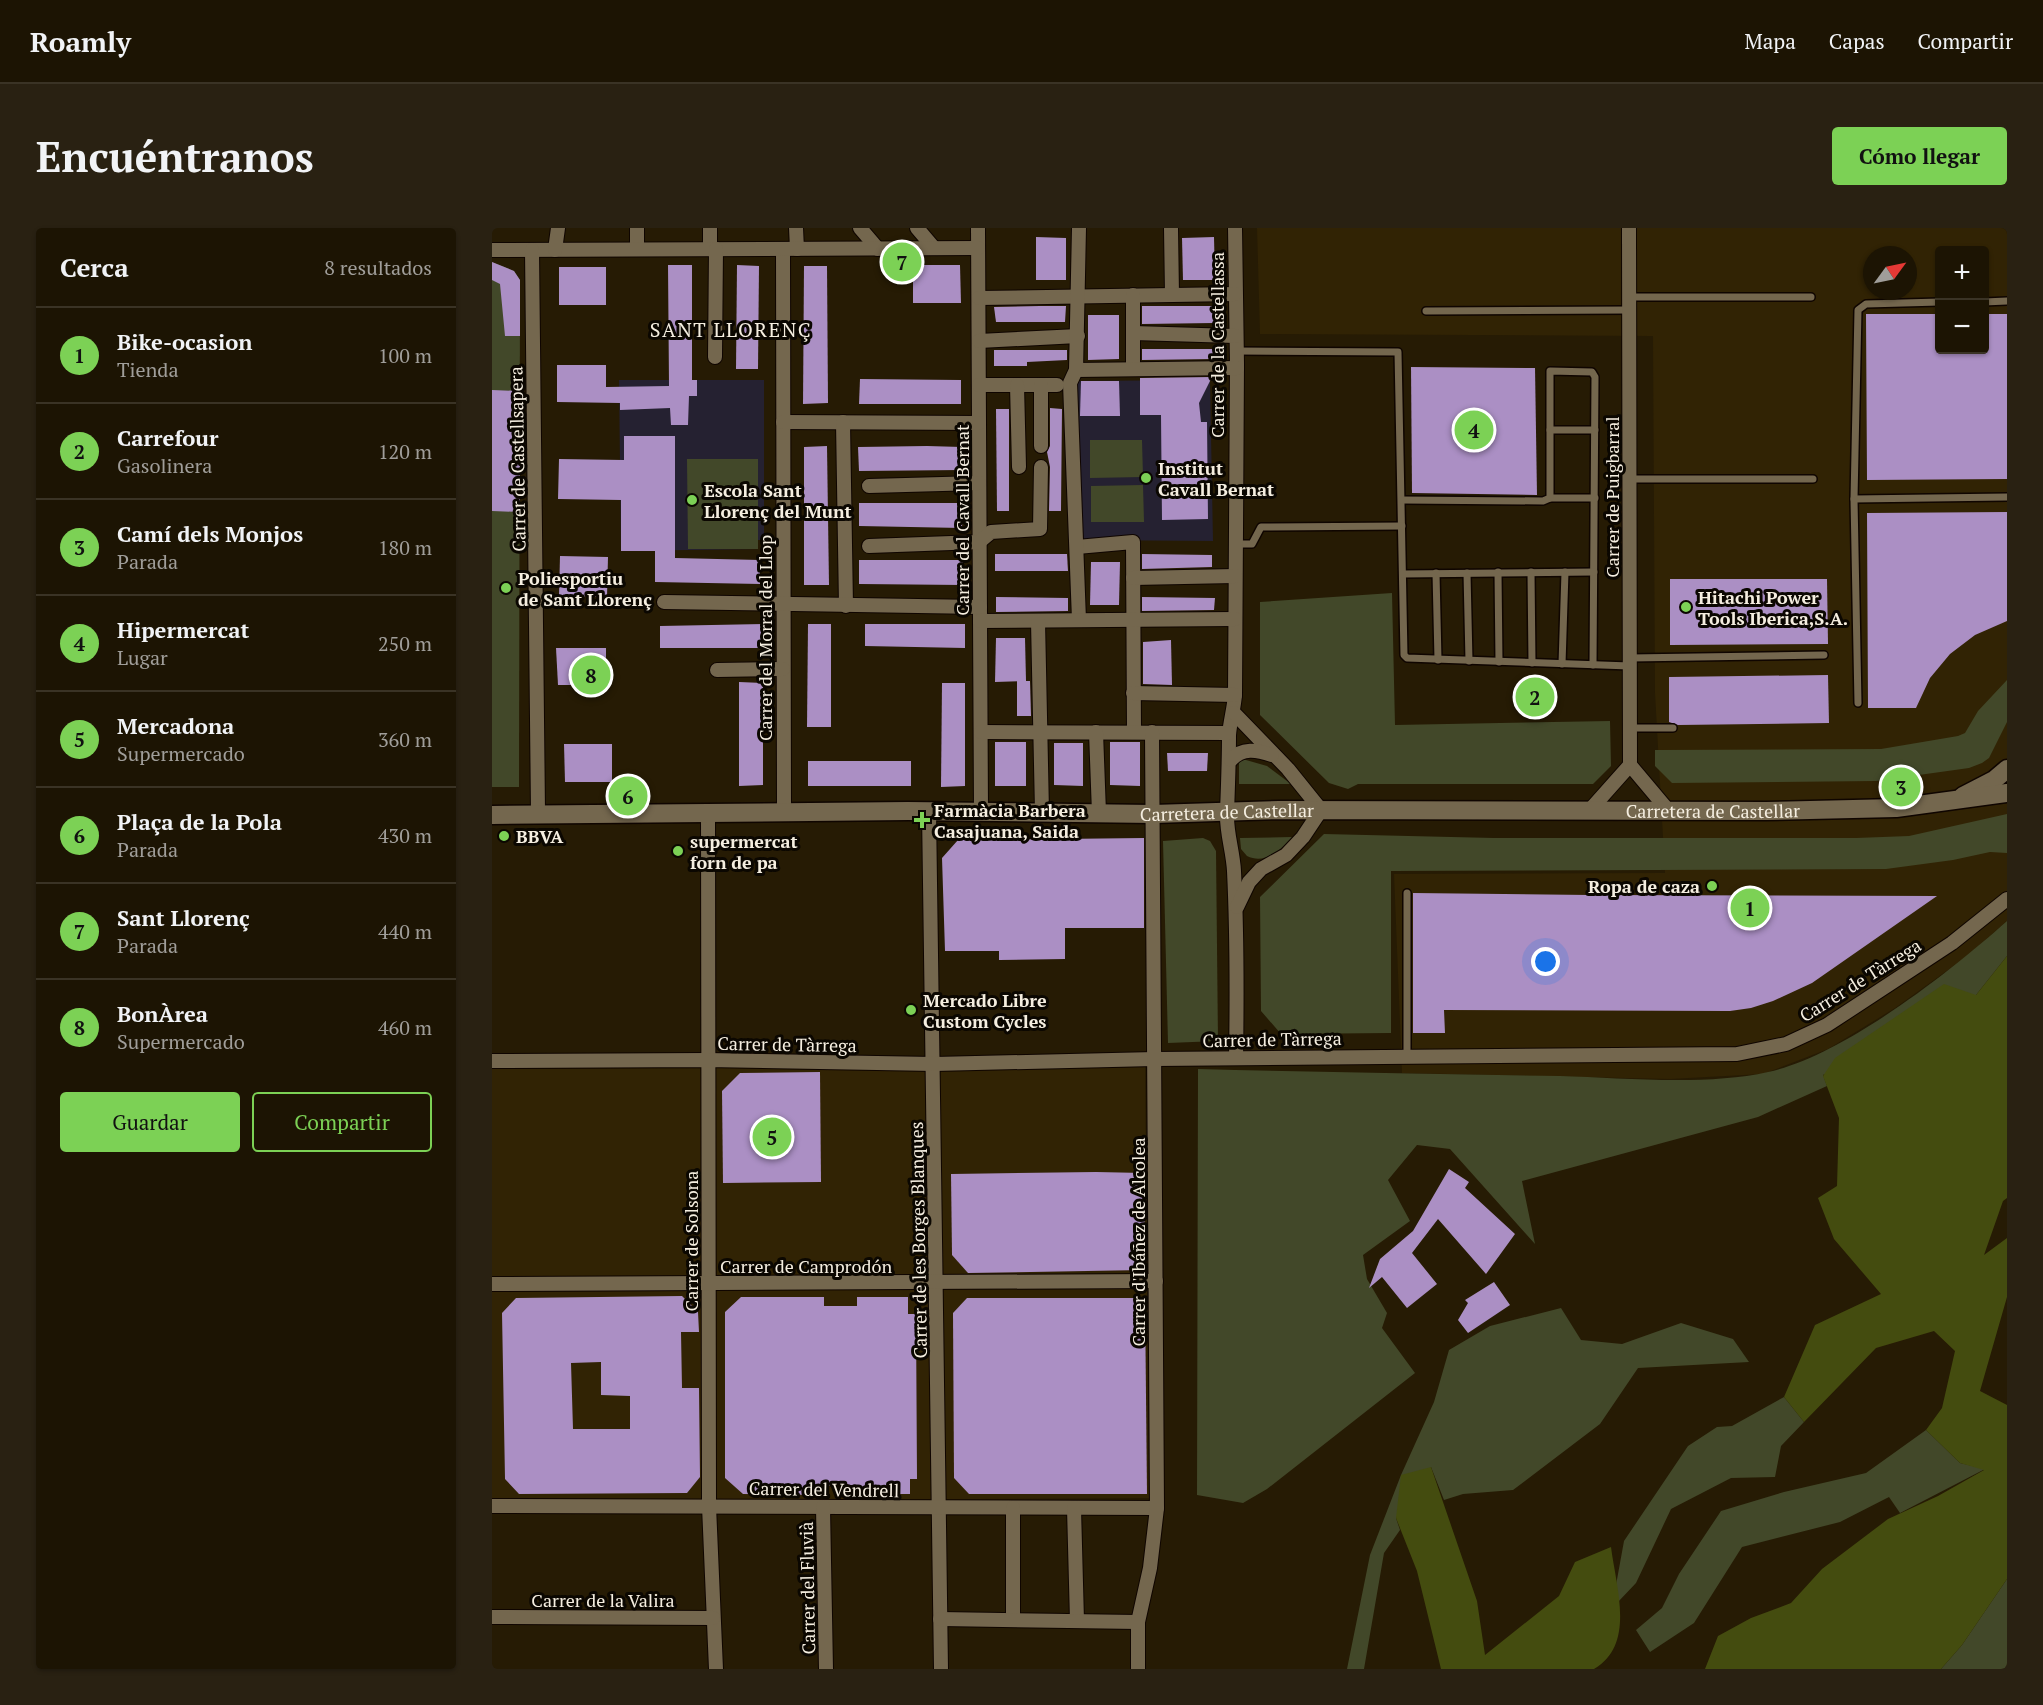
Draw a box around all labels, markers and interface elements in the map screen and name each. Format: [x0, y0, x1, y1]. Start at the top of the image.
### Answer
text: Roamly [30, 23, 131, 60]
text: Mapa [1744, 27, 1796, 55]
text: Capas [1829, 27, 1885, 55]
text: Compartir [1918, 27, 2013, 55]
button: Cómo llegar [1832, 127, 2007, 185]
text: Encuéntranos [36, 128, 314, 184]
pin: 7 [882, 240, 922, 285]
north arrow [1863, 246, 1917, 300]
map controls [1935, 246, 1989, 354]
button: + [1935, 246, 1989, 300]
text: Cerca [60, 250, 129, 284]
street label: Carrer de la Castellassa [1205, 252, 1229, 438]
text: 8 resultados [324, 254, 432, 281]
button: − [1935, 300, 1989, 354]
district label: SANT LLORENÇ [650, 316, 812, 343]
text: Bike-ocasion [117, 327, 252, 356]
text: 1 [74, 342, 85, 369]
text: 100 m [378, 342, 432, 369]
text: Tienda [117, 356, 179, 383]
street label: Carrer de Castellsapera [503, 366, 531, 552]
pin: 4 [1454, 408, 1494, 452]
street label: Carrer de Puigbarral [1600, 416, 1624, 578]
text: Carrefour [117, 423, 218, 452]
street label: Carrer del Cavall Bernat [950, 424, 974, 616]
text: 2 [74, 438, 85, 465]
text: 120 m [378, 438, 432, 465]
text: Gasolinera [117, 452, 212, 479]
place label: Institut Cavall Bernat [1158, 456, 1274, 501]
marker: Institut Cavall Bernat [1139, 471, 1153, 485]
place label: Escola Sant Llorenç del Munt [704, 478, 852, 523]
marker: Escola Sant Llorenç del Munt [685, 493, 699, 507]
text: Camí dels Monjos [117, 519, 303, 548]
text: 3 [74, 534, 85, 561]
text: 180 m [378, 534, 432, 561]
street label: Carrer del Morral del Llop [753, 535, 777, 741]
text: Parada [117, 548, 178, 575]
place label: Poliesportiu de Sant Llorenç [518, 566, 652, 611]
marker: Poliesportiu de Sant Llorenç [499, 581, 513, 595]
place label: Hitachi Power Tools Iberica,S.A. [1698, 585, 1848, 630]
marker: Hitachi Power Tools Iberica,S.A. [1679, 600, 1693, 614]
text: Hipermercat [117, 615, 249, 644]
text: 4 [74, 630, 85, 657]
text: 250 m [378, 630, 432, 657]
text: Lugar [117, 644, 168, 671]
pin: 8 [572, 652, 610, 698]
pin: 2 [1516, 674, 1554, 720]
text: Mercadona [117, 711, 234, 740]
text: 5 [74, 726, 85, 753]
text: 360 m [378, 726, 432, 753]
text: Supermercado [117, 740, 245, 767]
pin: 3 [1882, 764, 1920, 810]
pin: 6 [608, 774, 648, 818]
place label: Farmàcia Barbera Casajuana, Saida [934, 798, 1086, 843]
street label: Carretera de Castellar [1140, 798, 1314, 826]
street label: Carretera de Castellar [1626, 798, 1800, 823]
text: Plaça de la Pola [117, 807, 282, 836]
marker: Farmàcia Barbera Casajuana, Saida [915, 813, 929, 827]
text: 6 [74, 822, 85, 849]
text: 430 m [378, 822, 432, 849]
place label: BBVA [516, 824, 564, 848]
marker: BBVA [497, 829, 511, 843]
place label: supermercat forn de pa [690, 829, 798, 874]
text: Parada [117, 836, 178, 863]
marker: supermercat forn de pa [671, 844, 685, 858]
place label: Ropa de caza [1588, 874, 1700, 898]
marker: Ropa de caza [1705, 879, 1719, 893]
pin: 1 [1730, 886, 1770, 930]
text: Sant Llorenç [117, 903, 250, 932]
text: 7 [74, 918, 85, 945]
text: 440 m [378, 918, 432, 945]
text: Parada [117, 932, 178, 959]
street label: Carrer de Tàrrega [1795, 933, 1925, 1027]
your location [1531, 947, 1560, 976]
place label: Mercado Libre Custom Cycles [923, 988, 1047, 1033]
text: BonÀrea [117, 999, 208, 1028]
marker: Mercado Libre Custom Cycles [904, 1003, 918, 1017]
text: 8 [74, 1014, 85, 1041]
text: 460 m [378, 1014, 432, 1041]
street label: Carrer de Tàrrega [1202, 1026, 1342, 1052]
text: Supermercado [117, 1028, 245, 1055]
street label: Carrer de Tàrrega [717, 1031, 857, 1057]
button: Guardar [60, 1092, 240, 1152]
button: Compartir [252, 1092, 432, 1152]
pin: 5 [752, 1114, 792, 1160]
street label: Carrer de les Borges Blanques [904, 1121, 932, 1359]
street label: Carrer d'Ibáñez de Alcolea [1126, 1137, 1150, 1347]
street label: Carrer de Solsona [679, 1171, 703, 1311]
street label: Carrer de Camprodón [720, 1254, 892, 1278]
street label: Carrer del Vendrell [749, 1476, 899, 1502]
street label: Carrer del Fluvià [794, 1521, 820, 1655]
street label: Carrer de la Valira [531, 1588, 675, 1612]

